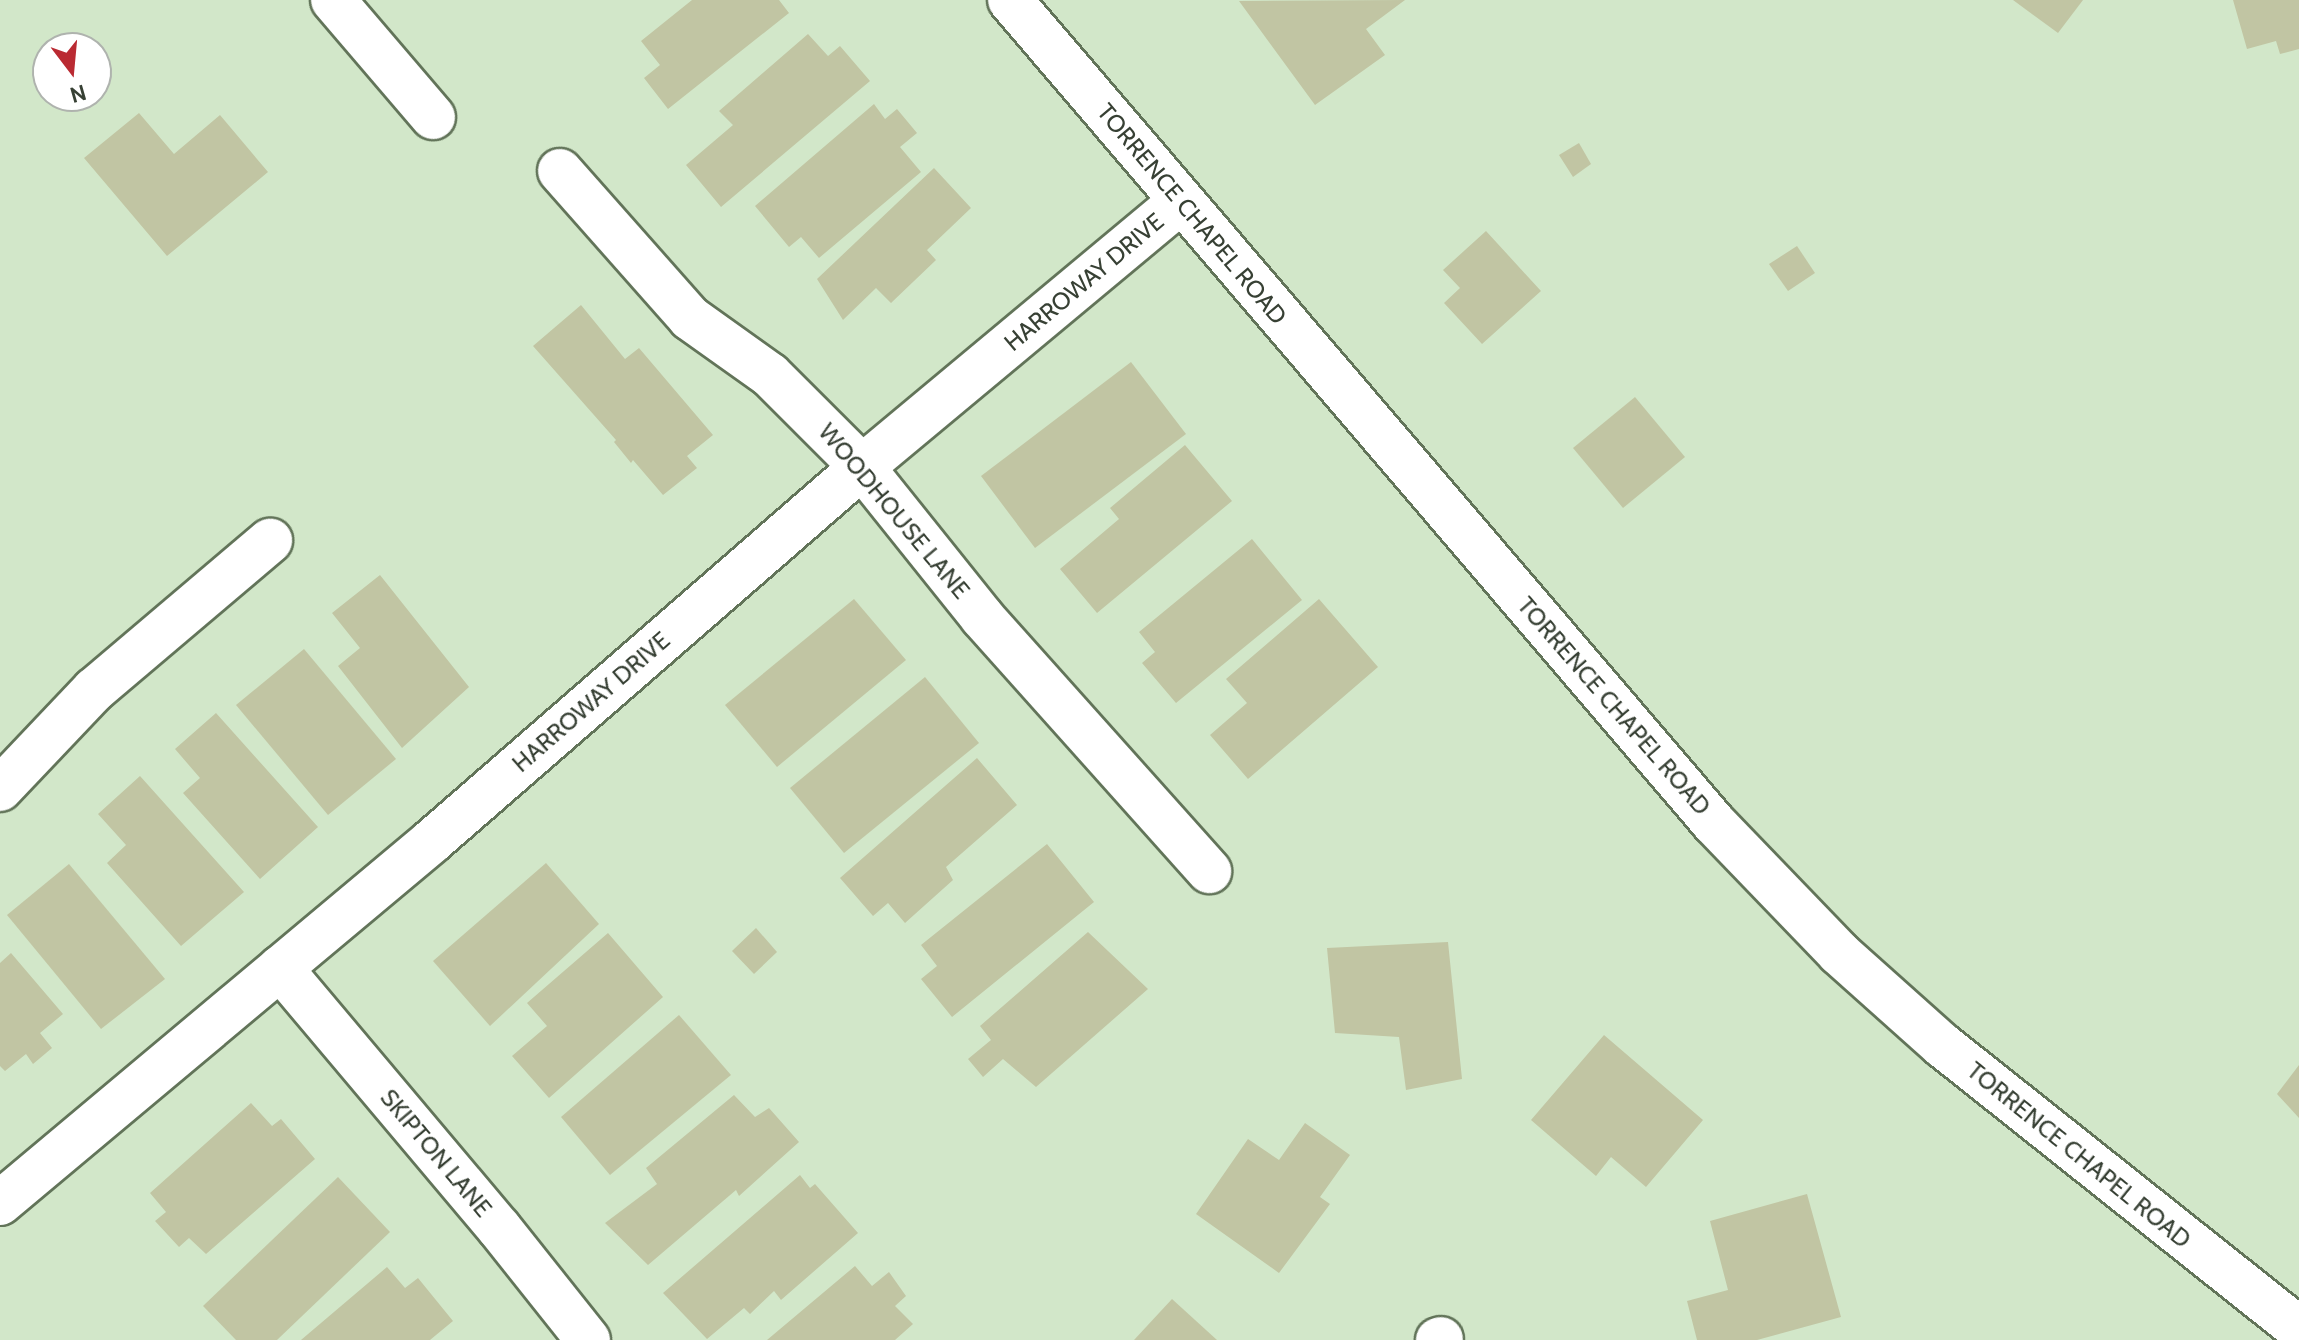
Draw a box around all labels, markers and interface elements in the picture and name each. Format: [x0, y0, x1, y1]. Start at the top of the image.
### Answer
north arrow [32, 32, 112, 112]
text: N [67, 79, 89, 109]
street label: TORRENCE CHAPEL ROAD [1091, 98, 1293, 330]
street label: HARROWAY DRIVE [999, 207, 1169, 357]
street label: WOODHOUSE LANE [812, 418, 976, 604]
street label: TORRENCE CHAPEL ROAD [1512, 591, 1716, 821]
street label: HARROWAY DRIVE [506, 626, 676, 778]
street label: TORRENCE CHAPEL ROAD [1961, 1056, 2197, 1254]
street label: SKIPTON LANE [374, 1083, 498, 1223]

